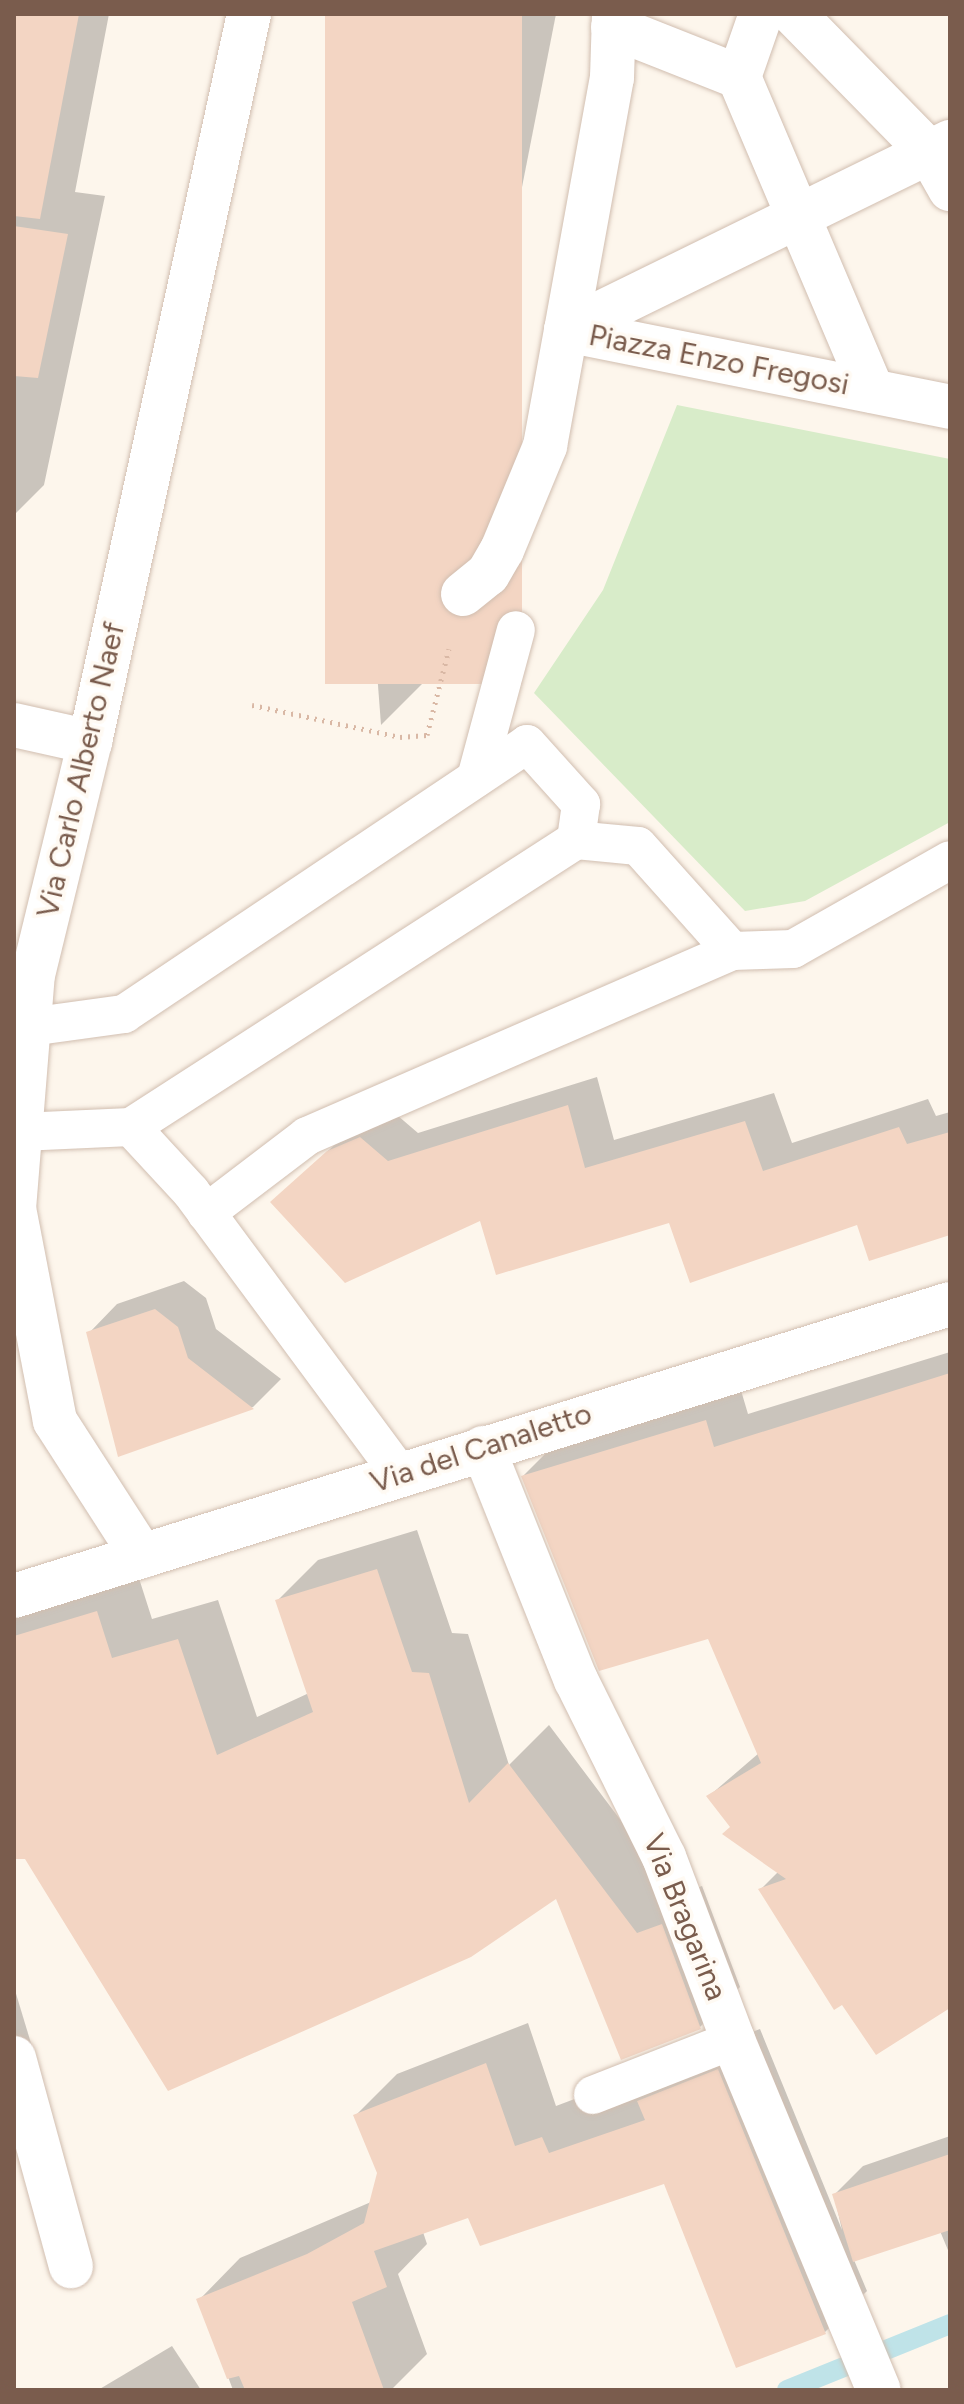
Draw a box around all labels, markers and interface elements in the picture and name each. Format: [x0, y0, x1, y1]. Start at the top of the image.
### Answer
street label: Piazza Enzo Fregosi [586, 317, 852, 403]
street label: Via Carlo Alberto Naef [29, 619, 133, 921]
street label: Via del Canaletto [366, 1395, 596, 1501]
street label: Via Bragarina [635, 1829, 735, 2005]

